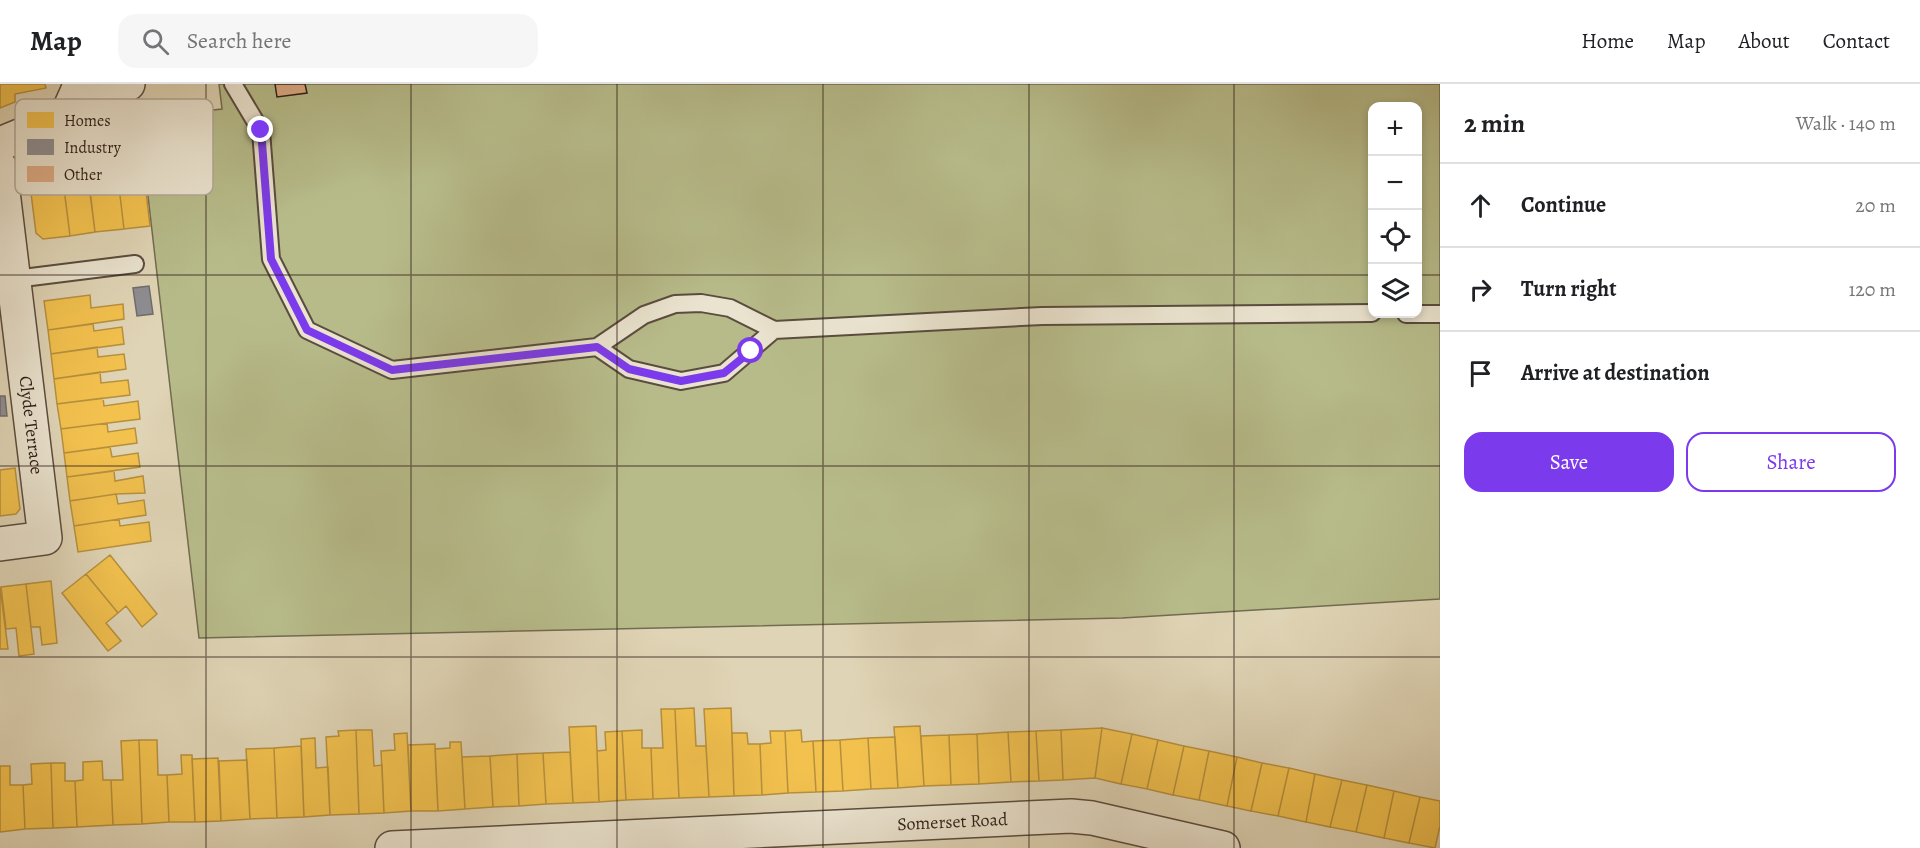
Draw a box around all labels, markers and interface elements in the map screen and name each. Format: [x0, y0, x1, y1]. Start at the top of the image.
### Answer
search box [118, 14, 538, 68]
text: Map [30, 22, 82, 60]
icon: search [139, 25, 172, 58]
text: Search here [187, 26, 291, 56]
text: Home [1581, 27, 1634, 55]
text: Map [1667, 27, 1705, 55]
text: About [1738, 27, 1790, 55]
text: Contact [1823, 27, 1890, 55]
legend [15, 99, 213, 195]
map controls [1368, 102, 1422, 318]
button: + [1368, 102, 1422, 156]
text: 2 min [1464, 106, 1525, 141]
text: Homes [64, 110, 111, 132]
text: Walk · 140 m [1796, 110, 1896, 137]
route end [247, 116, 273, 142]
text: Industry [64, 137, 122, 159]
button: − [1368, 156, 1422, 210]
text: Other [64, 164, 102, 186]
icon: ahead [1464, 189, 1497, 222]
text: Continue [1521, 190, 1606, 220]
text: 20 m [1855, 192, 1896, 219]
button: locate [1368, 210, 1422, 264]
button: layers [1368, 264, 1422, 318]
icon: right [1464, 273, 1497, 306]
text: Turn right [1521, 274, 1617, 304]
text: 120 m [1848, 276, 1896, 303]
route start [737, 337, 763, 363]
icon: arrive [1464, 357, 1497, 390]
text: Arrive at destination [1521, 358, 1710, 388]
street label: Clyde Terrace [13, 374, 49, 476]
button: Save [1464, 432, 1674, 492]
button: Share [1686, 432, 1896, 492]
street label: Somerset Road [897, 807, 1008, 836]

